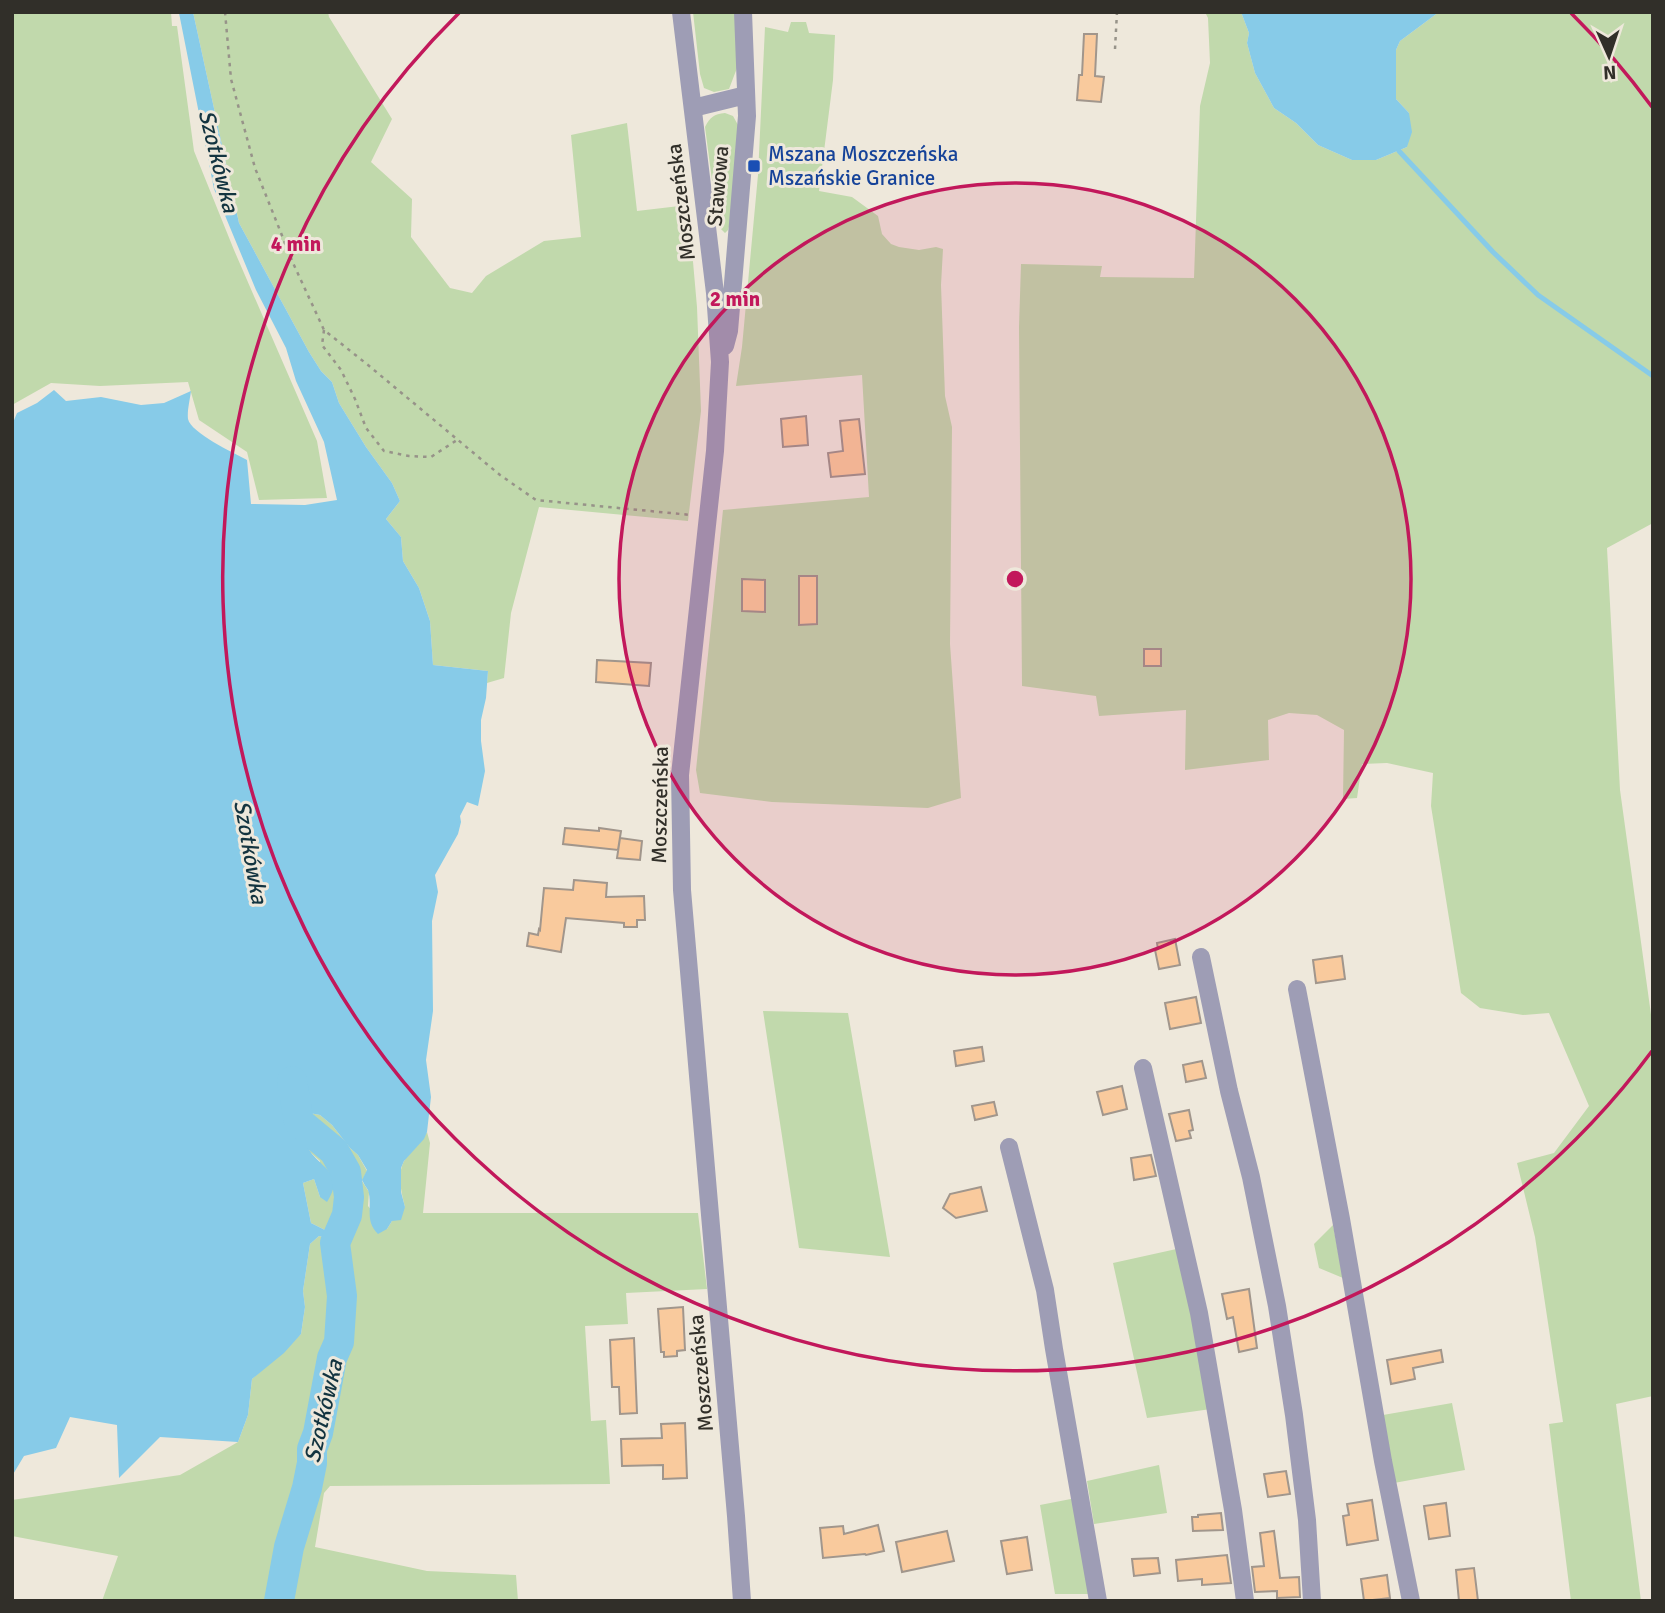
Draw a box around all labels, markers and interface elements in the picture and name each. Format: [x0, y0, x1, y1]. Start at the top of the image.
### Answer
north arrow [1574, 21, 1644, 91]
text: N [1603, 60, 1617, 84]
water label: Szotkówka [192, 107, 246, 217]
place label: Mszana Moszczeńska Mszańskie Granice [768, 141, 958, 191]
street label: Moszczeńska [661, 142, 701, 262]
street label: Stawowa [702, 145, 734, 227]
marker: Mszana Moszczeńska Mszańskie Granice [746, 158, 762, 174]
text: 4 min [271, 231, 321, 257]
text: 2 min [710, 286, 760, 312]
centre of rings [1003, 567, 1027, 591]
street label: Moszczeńska [646, 746, 674, 864]
water label: Szotkówka [227, 798, 274, 908]
street label: Moszczeńska [683, 1313, 719, 1433]
water label: Szotkówka [298, 1355, 350, 1466]

